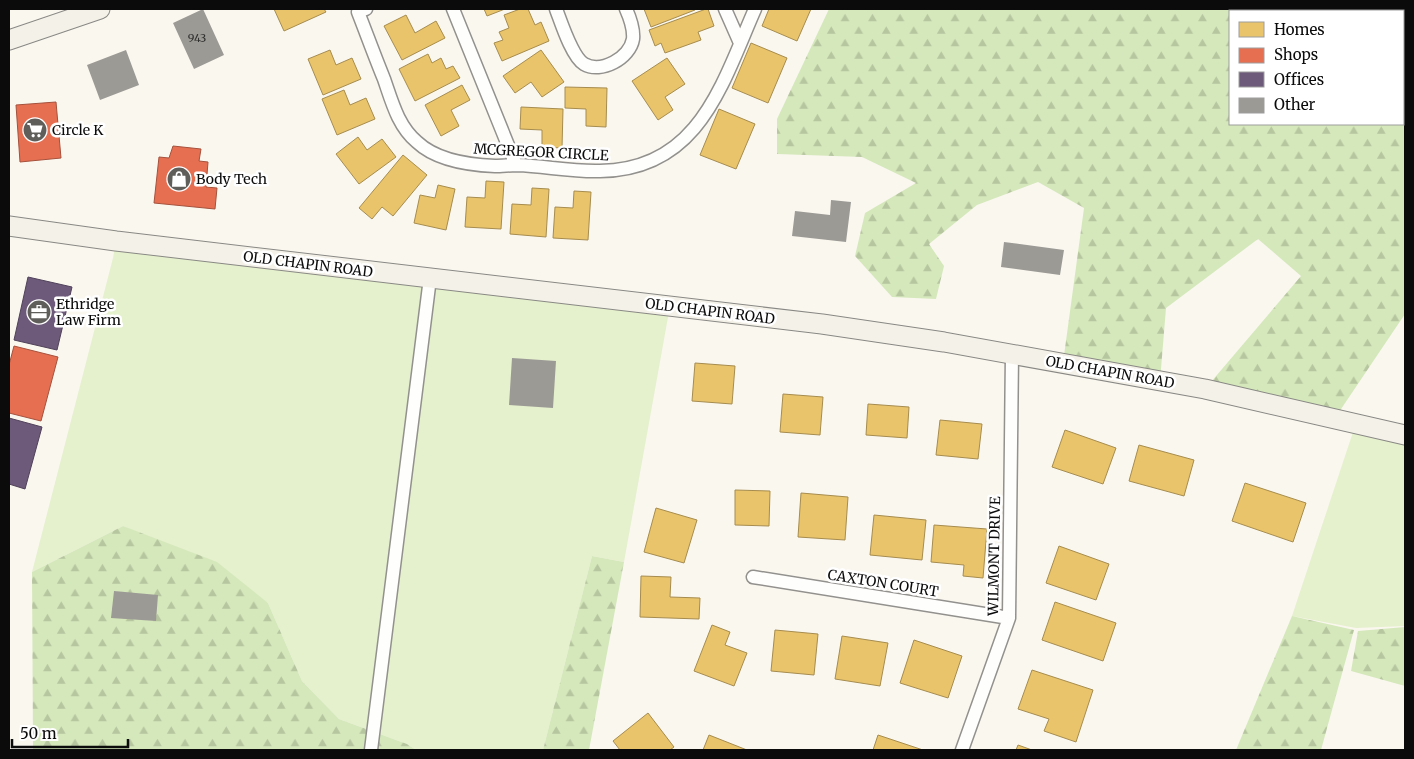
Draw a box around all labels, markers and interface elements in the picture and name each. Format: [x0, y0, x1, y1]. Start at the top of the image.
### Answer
legend [1229, 10, 1404, 125]
text: Homes [1274, 20, 1325, 39]
house number: 943 [188, 31, 206, 45]
text: Shops [1274, 45, 1318, 64]
text: Offices [1274, 70, 1324, 89]
text: Other [1274, 95, 1316, 114]
supermarket icon: Circle K [22, 117, 48, 143]
place label: Circle K [52, 121, 104, 139]
street label: MCGREGOR CIRCLE [473, 139, 609, 165]
shop icon: Body Tech [166, 166, 192, 192]
place label: Body Tech [196, 170, 267, 188]
street label: OLD CHAPIN ROAD [242, 247, 374, 281]
street label: OLD CHAPIN ROAD [644, 294, 776, 328]
place label: Ethridge Law Firm [56, 295, 121, 329]
office icon: Ethridge Law Firm [26, 299, 52, 325]
street label: OLD CHAPIN ROAD [1044, 352, 1176, 392]
street label: WILMONT DRIVE [984, 496, 1004, 617]
street label: CAXTON COURT [826, 565, 940, 601]
scale bar [12, 716, 129, 748]
text: 50 m [20, 724, 57, 743]

